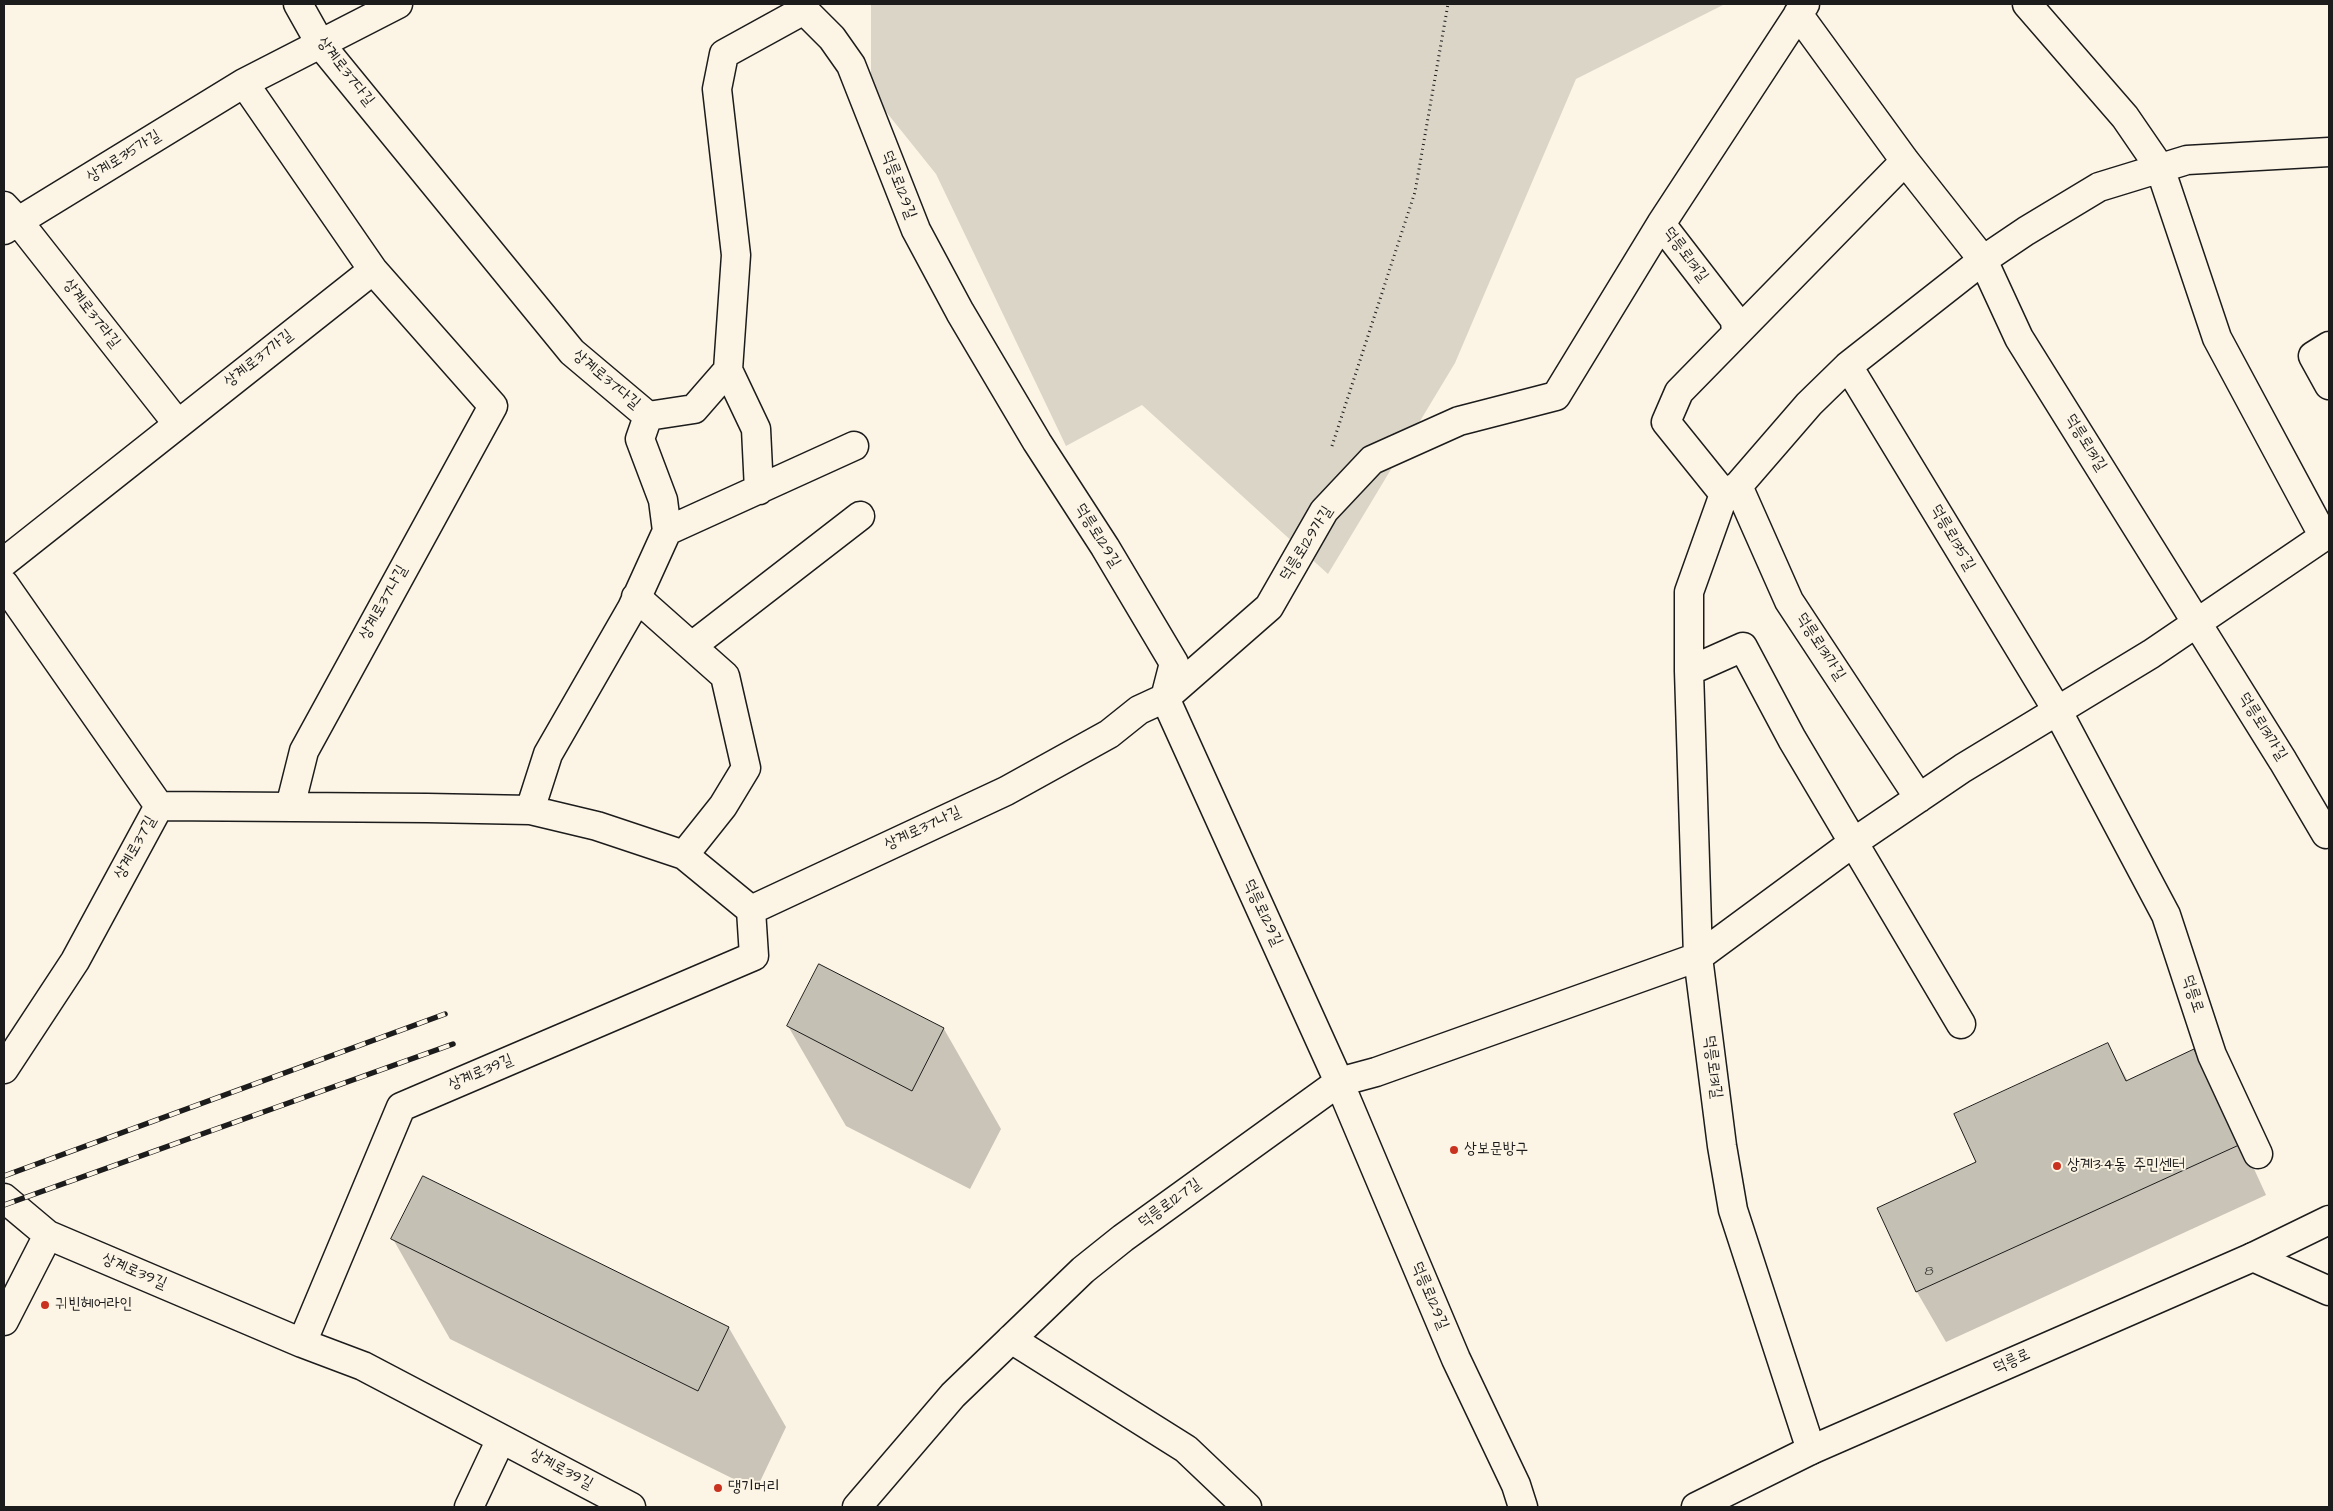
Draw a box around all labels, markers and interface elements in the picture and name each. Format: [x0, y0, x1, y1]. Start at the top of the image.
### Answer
street label: 상계로37다길 [312, 34, 378, 110]
street label: 상계로35가길 [83, 127, 165, 187]
street label: 덕릉로129길 [876, 148, 920, 222]
street label: 덕릉로131길 [1658, 224, 1712, 286]
street label: 상계로37라길 [58, 276, 124, 352]
street label: 상계로37가길 [221, 326, 297, 392]
street label: 상계로37다길 [568, 346, 644, 414]
street label: 덕릉로131길 [2060, 411, 2110, 475]
street label: 덕릉로129길 [1070, 500, 1124, 572]
street label: 덕릉로135길 [1925, 502, 1979, 574]
street label: 덕릉로129가길 [1276, 503, 1338, 585]
street label: 상계로37나길 [356, 562, 412, 644]
street label: 덕릉로131가길 [1791, 610, 1849, 684]
street label: 덕릉로131가길 [2234, 689, 2290, 765]
street label: 상계로37나길 [882, 803, 964, 855]
street label: 상계로37길 [111, 813, 161, 883]
street label: 덕릉로129길 [1238, 876, 1286, 950]
street label: 덕릉로 [2177, 973, 2207, 1015]
street label: 덕릉로131길 [1699, 1034, 1725, 1100]
street label: 상계로39길 [446, 1051, 516, 1095]
place label: 상보문방구 [1464, 1140, 1528, 1160]
marker: 상보문방구 [1448, 1144, 1460, 1156]
place label: 상계3·4동 주민센터 [2067, 1156, 2185, 1176]
marker: 상계3·4동 주민센터 [2051, 1160, 2063, 1172]
street label: 덕릉로127길 [1135, 1175, 1205, 1233]
street label: 상계로39길 [99, 1250, 169, 1294]
street label: 덕릉로129길 [1406, 1259, 1452, 1333]
house number: 8 [1924, 1264, 1934, 1280]
place label: 귀빈헤어라인 [55, 1295, 132, 1315]
marker: 귀빈헤어라인 [39, 1299, 51, 1311]
street label: 덕릉로 [1990, 1345, 2034, 1379]
street label: 상계로39길 [526, 1445, 596, 1495]
place label: 댕기머리 [728, 1478, 780, 1498]
marker: 댕기머리 [712, 1482, 724, 1494]

